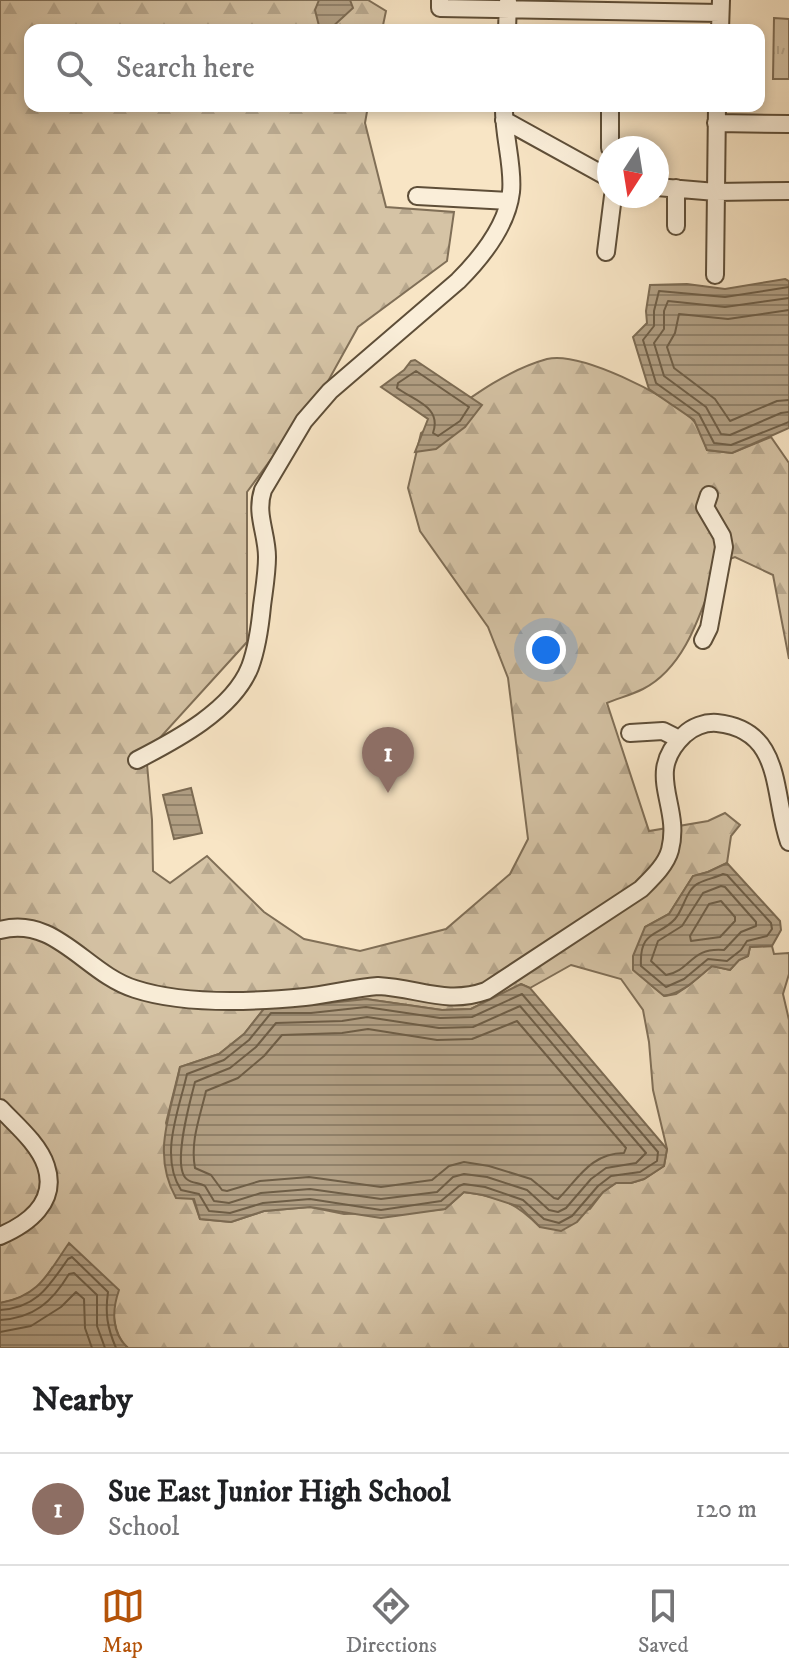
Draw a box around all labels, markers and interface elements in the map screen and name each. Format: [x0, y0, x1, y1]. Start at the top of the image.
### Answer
search box [24, 24, 765, 112]
icon: search [52, 46, 96, 90]
text: Search here [116, 50, 255, 87]
north arrow [597, 136, 669, 208]
your location [526, 630, 566, 670]
pin: 1 [362, 727, 414, 793]
text: Nearby [32, 1379, 133, 1421]
text: Sue East Junior High School [108, 1474, 451, 1511]
text: 1 [53, 1493, 63, 1526]
text: 120 m [696, 1493, 757, 1526]
text: School [108, 1511, 179, 1544]
tab: Map [101, 1584, 145, 1659]
tab: Directions [346, 1584, 437, 1659]
tab: Saved [638, 1584, 688, 1659]

